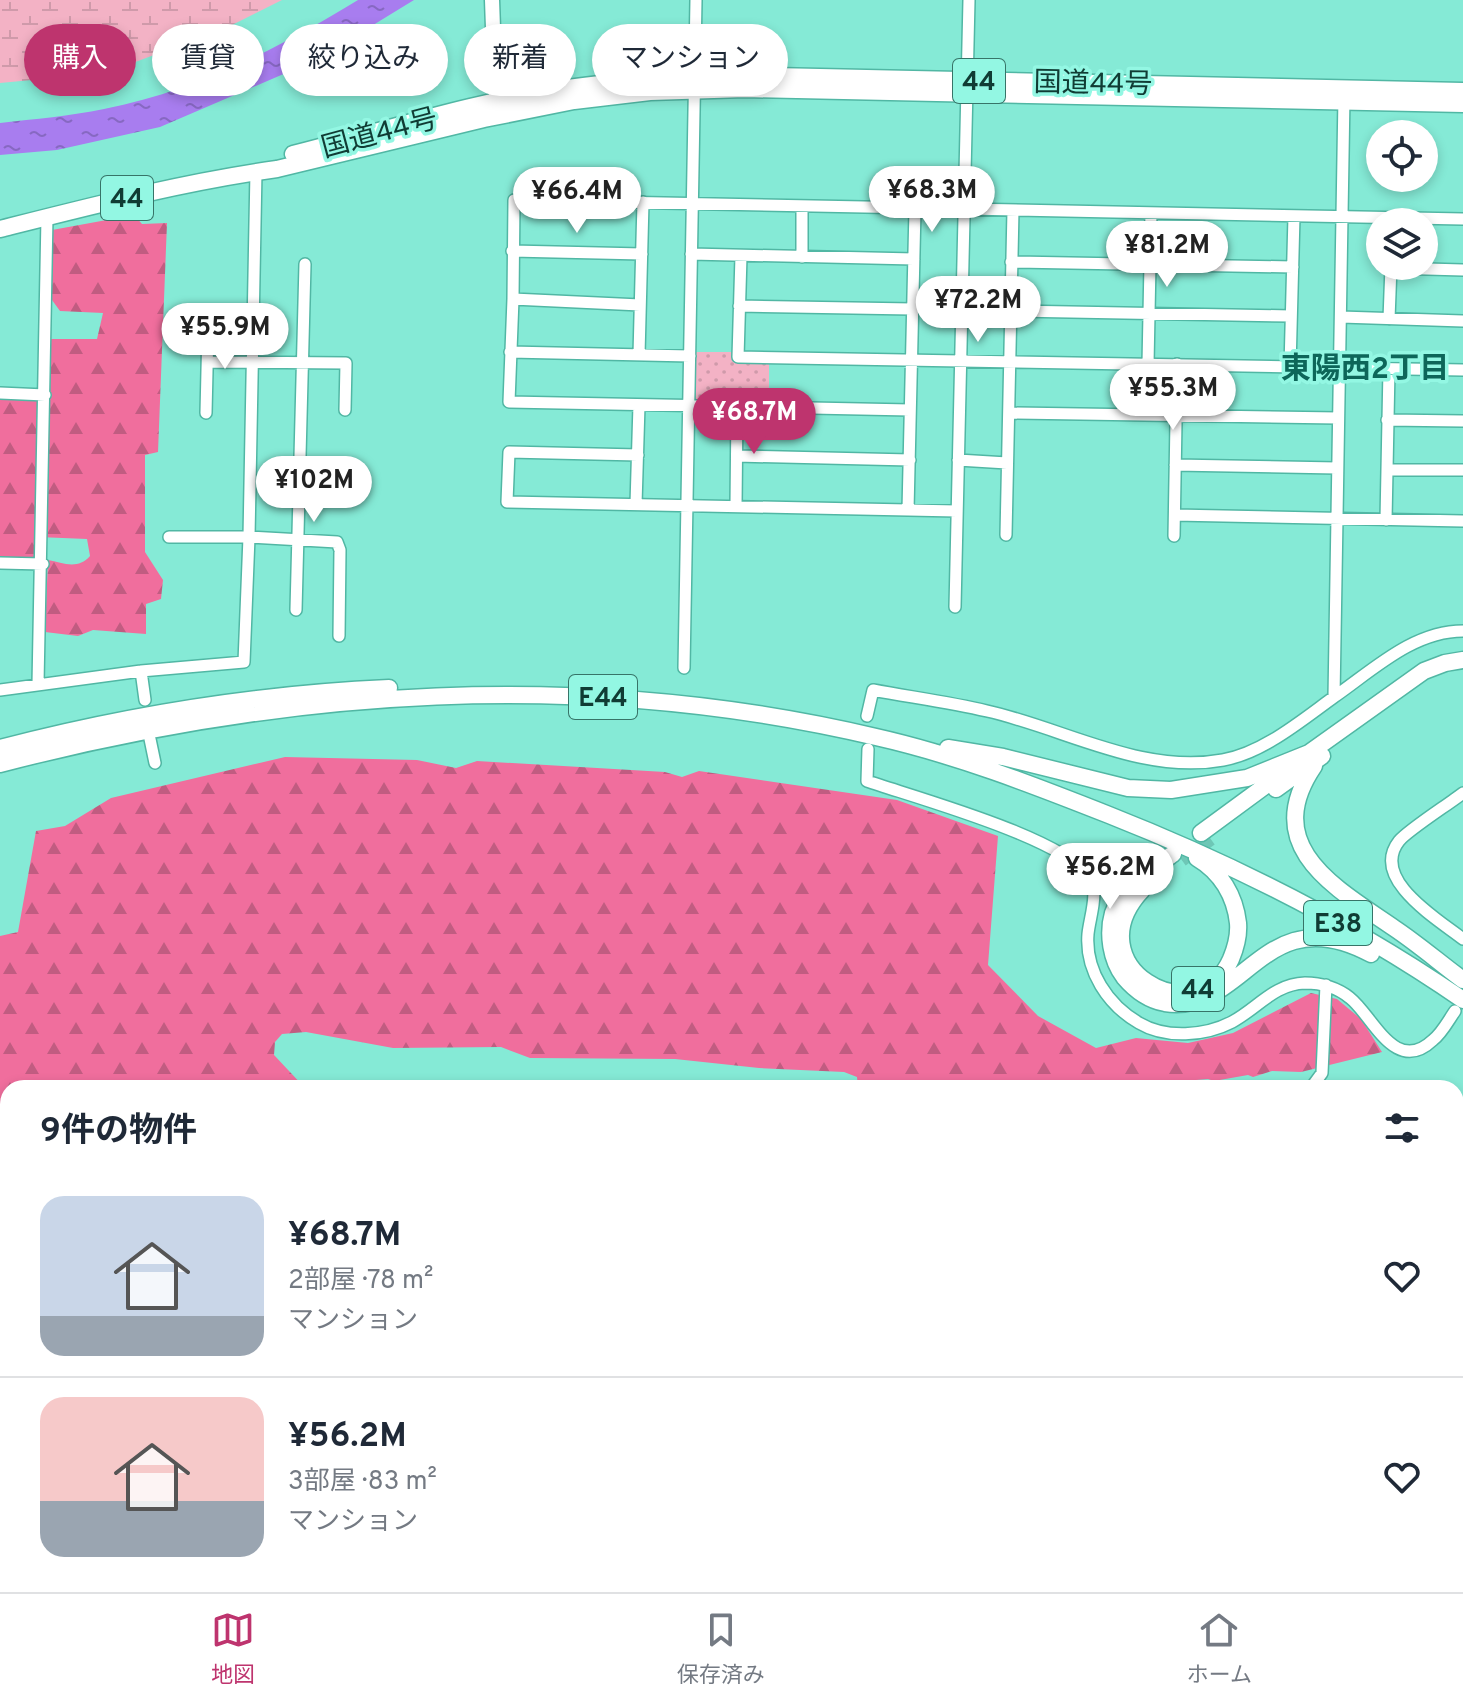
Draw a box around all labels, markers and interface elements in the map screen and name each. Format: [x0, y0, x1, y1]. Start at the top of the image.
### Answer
chip: 購入 [24, 24, 136, 96]
chip: 賃貸 [152, 24, 264, 96]
chip: 絞り込み [280, 24, 448, 96]
chip: 新着 [464, 24, 576, 96]
chip: マンション [592, 24, 788, 96]
road number: 44 [953, 59, 1005, 103]
street label: 国道44号 [1033, 66, 1153, 104]
street label: 国道44号 [318, 102, 442, 168]
map controls [1366, 120, 1438, 280]
button: locate [1366, 120, 1438, 192]
pin: ¥68.3M [867, 166, 997, 234]
pin: ¥66.4M [512, 167, 642, 235]
text: ¥68.3M [887, 175, 977, 208]
road number: 44 [101, 176, 153, 220]
text: ¥66.4M [531, 176, 623, 209]
button: layers [1366, 208, 1438, 280]
pin: ¥81.2M [1102, 221, 1232, 289]
text: ¥81.2M [1124, 230, 1210, 263]
pin: ¥72.2M [913, 276, 1043, 344]
text: ¥72.2M [934, 285, 1022, 318]
pin: ¥55.9M [160, 303, 290, 371]
text: ¥55.9M [180, 312, 270, 345]
district label: 東陽西2丁目 [1281, 352, 1449, 389]
pin: ¥55.3M [1108, 364, 1238, 432]
text: ¥55.3M [1128, 373, 1218, 406]
pin: ¥68.7M [689, 388, 819, 456]
text: ¥68.7M [711, 397, 797, 430]
pin: ¥102M [258, 456, 370, 524]
text: ¥102M [274, 465, 354, 498]
road number: E44 [569, 675, 637, 719]
pin: ¥56.2M [1045, 843, 1175, 911]
text: ¥56.2M [1065, 852, 1155, 885]
road number: E38 [1304, 901, 1372, 945]
road number: 44 [1172, 967, 1224, 1011]
icon: filters [1380, 1106, 1424, 1150]
text: 9件の物件 [40, 1111, 197, 1154]
text: ¥68.7M [288, 1215, 401, 1258]
icon: home [104, 1228, 200, 1324]
icon: heart [1380, 1254, 1424, 1298]
text: 2部屋 · 78 m² [288, 1265, 433, 1298]
text: マンション [288, 1305, 418, 1338]
text: ¥56.2M [288, 1416, 407, 1459]
icon: home [104, 1429, 200, 1525]
icon: heart [1380, 1455, 1424, 1499]
text: 3部屋 · 83 m² [288, 1466, 437, 1499]
text: マンション [288, 1506, 418, 1539]
tab: 地図 [211, 1608, 255, 1690]
tab: 保存済み [677, 1608, 765, 1690]
tab: ホーム [1187, 1608, 1252, 1690]

